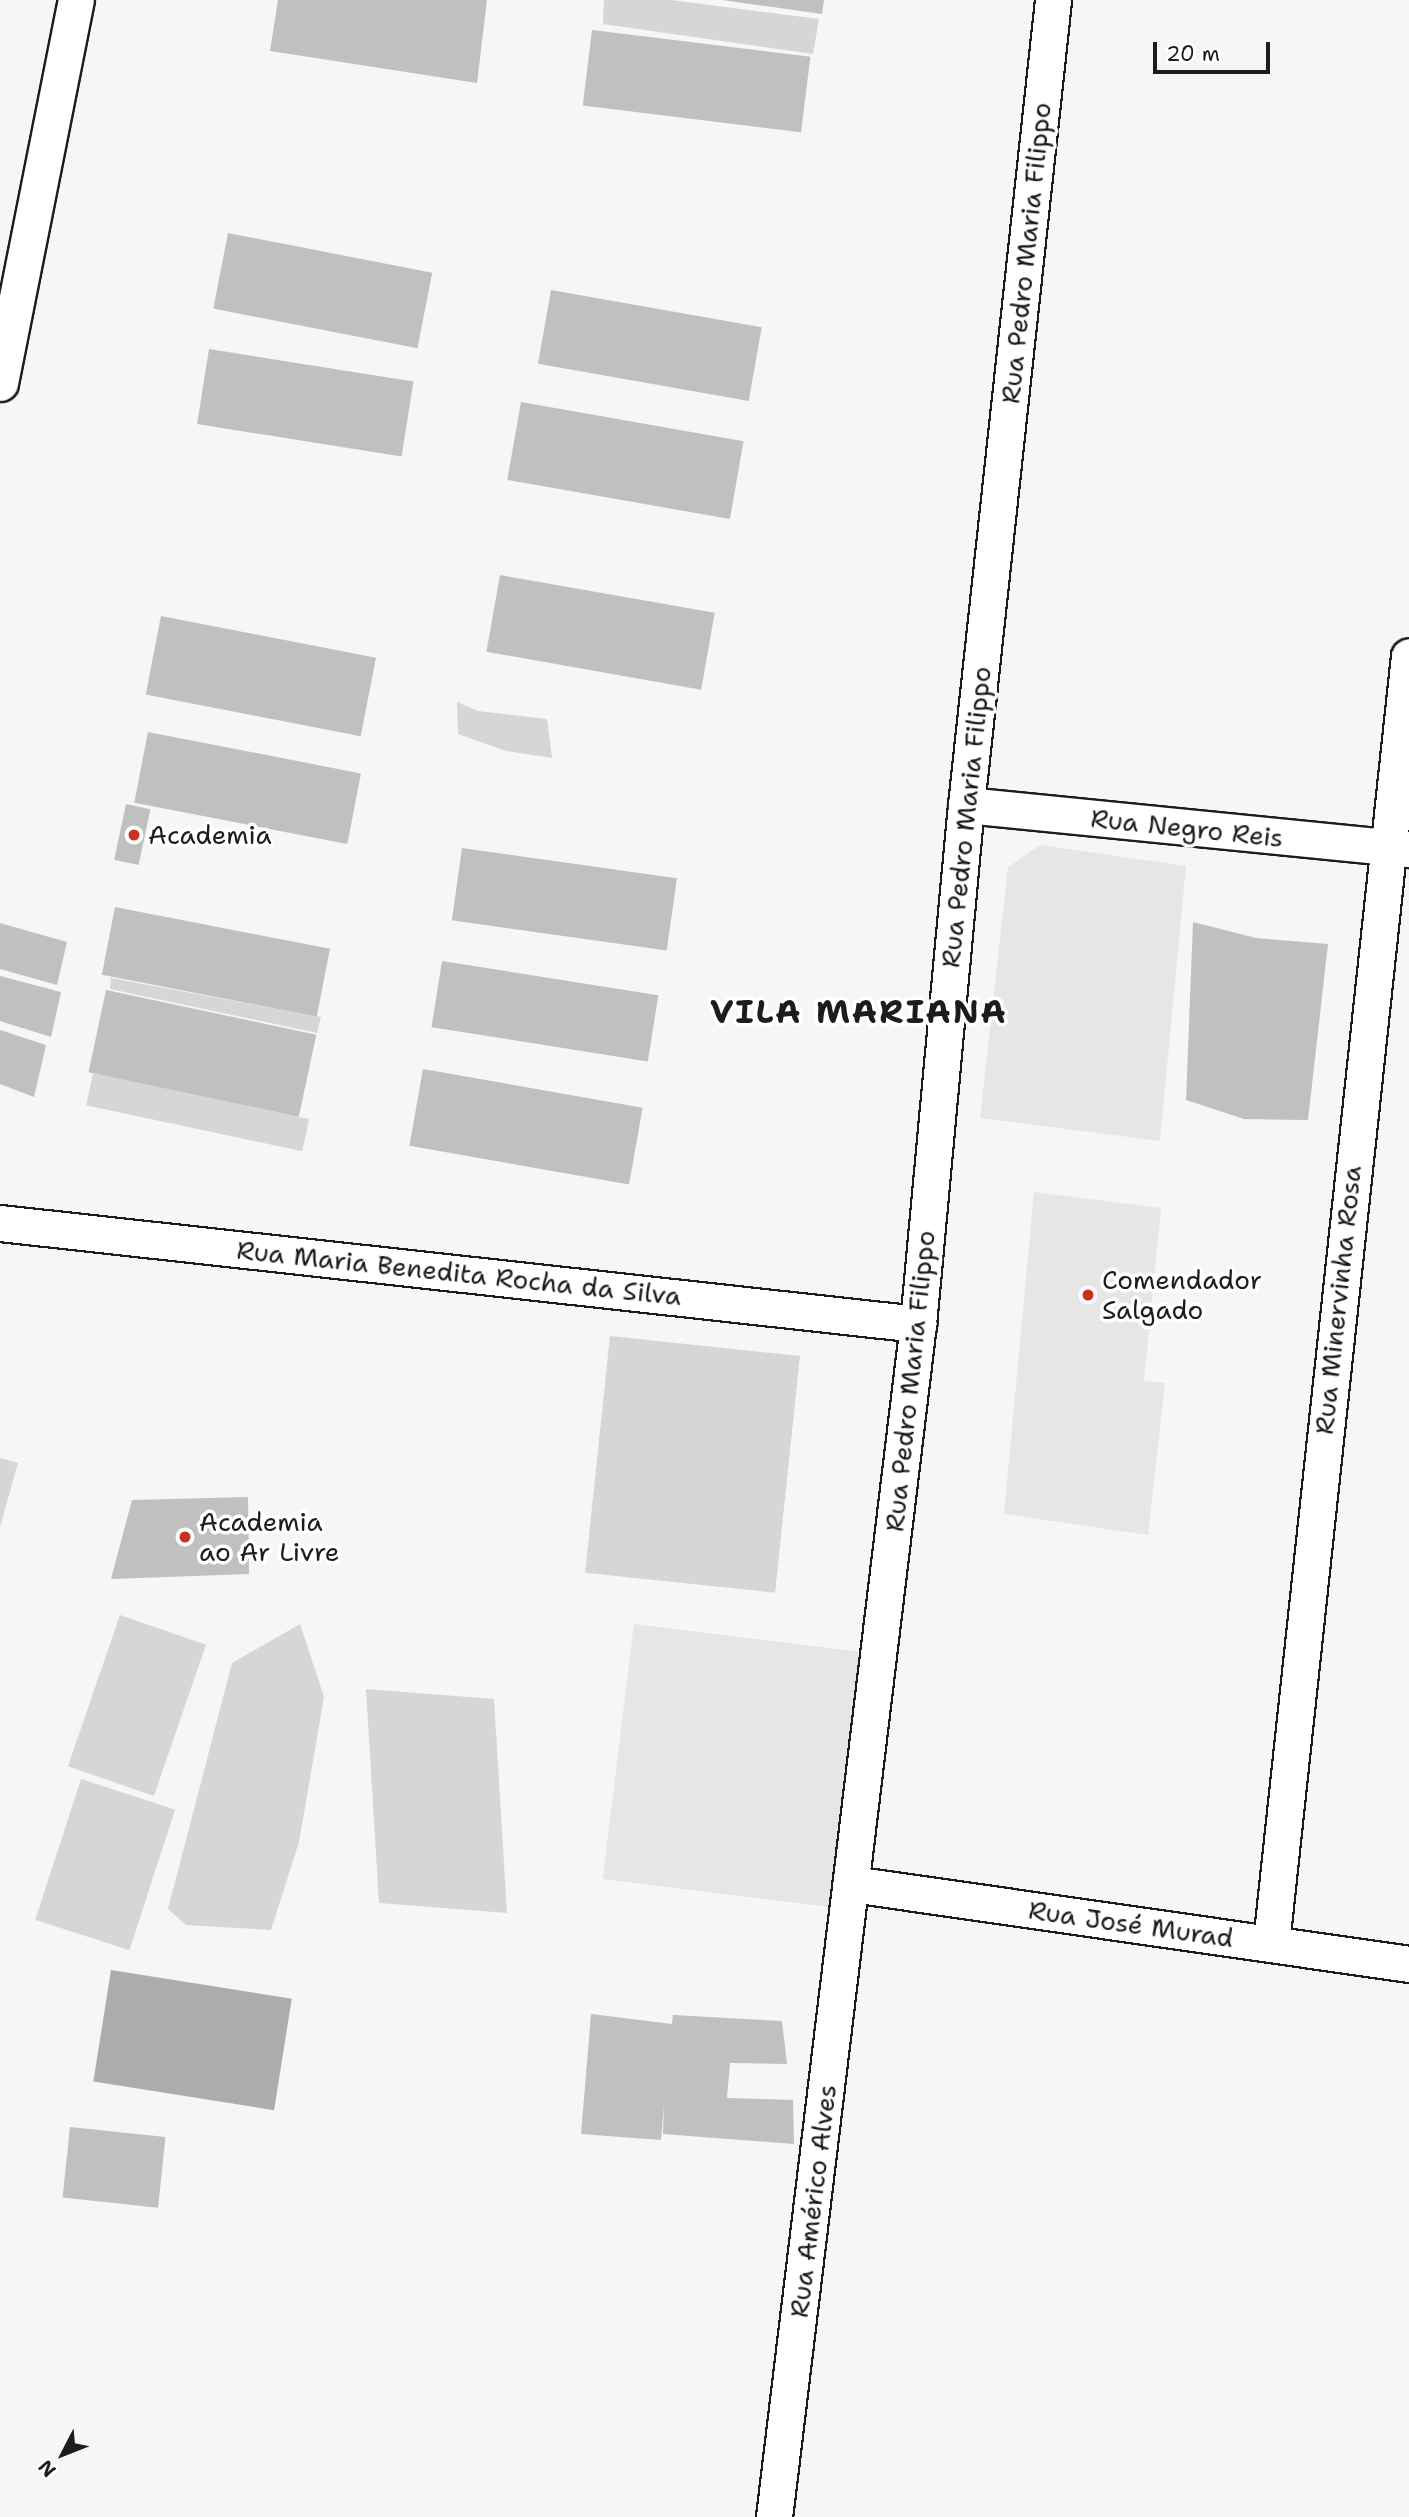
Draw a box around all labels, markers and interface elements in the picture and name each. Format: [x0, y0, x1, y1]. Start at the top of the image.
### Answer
scale bar [1157, 28, 1274, 72]
text: 20 m [1166, 40, 1220, 68]
street label: Rua Pedro Maria Filippo [995, 101, 1057, 405]
street label: Rua Pedro Maria Filippo [935, 665, 997, 969]
street label: Rua Negro Reis [1089, 802, 1285, 854]
place label: Academia [148, 819, 272, 851]
marker: Academia [126, 827, 142, 843]
district label: VILA MARIANA [712, 992, 1006, 1032]
street label: Rua Minervinha Rosa [1308, 1164, 1368, 1436]
street label: Rua Pedro Maria Filippo [879, 1229, 941, 1533]
street label: Rua Maria Benedita Rocha da Silva [235, 1234, 683, 1312]
place label: Comendador Salgado [1102, 1264, 1262, 1326]
marker: Comendador Salgado [1080, 1287, 1096, 1303]
place label: Academia ao Ar Livre [199, 1506, 339, 1568]
marker: Academia ao Ar Livre [177, 1529, 193, 1545]
street label: Rua José Murad [1027, 1894, 1235, 1954]
street label: Rua Américo Alves [783, 2083, 843, 2319]
north arrow [28, 2419, 98, 2489]
text: N [33, 2454, 61, 2482]

